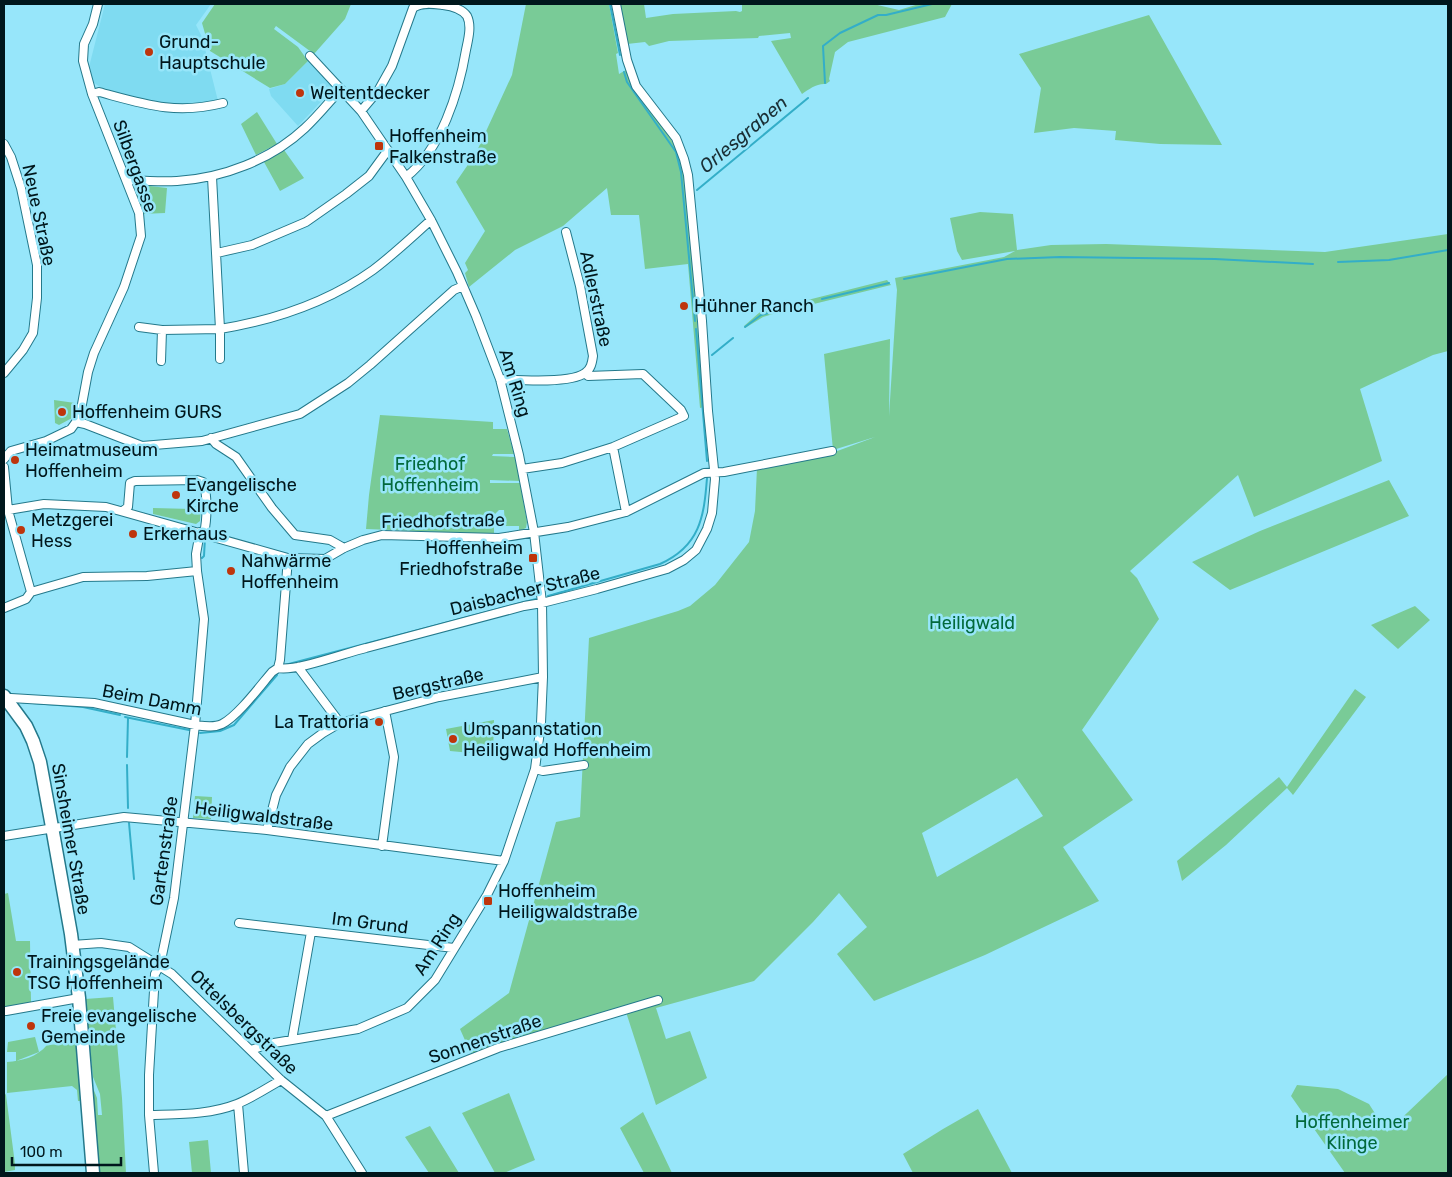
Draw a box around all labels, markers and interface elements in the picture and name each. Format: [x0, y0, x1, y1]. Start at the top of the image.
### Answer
place label: Grund- Hauptschule [159, 31, 266, 74]
marker: Grund- Hauptschule [143, 46, 155, 58]
place label: Weltentdecker [310, 82, 430, 104]
marker: Weltentdecker [294, 87, 306, 99]
water label: Orlesgraben [694, 91, 792, 178]
street label: Silbergasse [108, 117, 162, 215]
place label: Hoffenheim Falkenstraße [389, 125, 497, 168]
marker: Hoffenheim Falkenstraße [373, 140, 385, 152]
street label: Neue Straße [17, 162, 61, 268]
street label: Adlerstraße [575, 249, 617, 349]
place label: Hühner Ranch [694, 295, 814, 317]
marker: Hühner Ranch [678, 300, 690, 312]
street label: Am Ring [494, 346, 536, 420]
place label: Hoffenheim GURS [72, 401, 222, 423]
marker: Hoffenheim GURS [56, 406, 68, 418]
place label: Heimatmuseum Hoffenheim [25, 439, 158, 482]
park label: Friedhof Hoffenheim [381, 453, 479, 496]
marker: Heimatmuseum Hoffenheim [9, 454, 21, 466]
place label: Evangelische Kirche [186, 474, 297, 517]
marker: Evangelische Kirche [170, 489, 182, 501]
place label: Metzgerei Hess [31, 509, 113, 552]
street label: Friedhofstraße [381, 509, 505, 533]
place label: Erkerhaus [143, 523, 227, 545]
marker: Metzgerei Hess [15, 524, 27, 536]
marker: Erkerhaus [127, 528, 139, 540]
place label: Hoffenheim Friedhofstraße [399, 537, 523, 580]
place label: Nahwärme Hoffenheim [241, 550, 339, 593]
marker: Hoffenheim Friedhofstraße [527, 552, 539, 564]
street label: Daisbacher Straße [448, 562, 602, 620]
marker: Nahwärme Hoffenheim [225, 565, 237, 577]
park label: Heiligwald [929, 612, 1015, 634]
street label: Bergstraße [390, 663, 486, 705]
street label: Beim Damm [100, 680, 204, 720]
place label: La Trattoria [274, 711, 369, 733]
marker: La Trattoria [373, 716, 385, 728]
place label: Umspannstation Heiligwald Hoffenheim [463, 718, 651, 761]
marker: Umspannstation Heiligwald Hoffenheim [447, 733, 459, 745]
street label: Sinsheimer Straße [47, 761, 95, 917]
street label: Gartenstraße [145, 795, 183, 907]
street label: Heiligwaldstraße [193, 797, 335, 835]
place label: Hoffenheim Heiligwaldstraße [498, 880, 637, 923]
marker: Hoffenheim Heiligwaldstraße [482, 895, 494, 907]
street label: Im Grund [331, 907, 409, 939]
street label: Am Ring [409, 909, 465, 979]
place label: Trainingsgelände TSG Hoffenheim [27, 951, 170, 994]
street label: Ottelsbergstraße [185, 965, 303, 1079]
marker: Trainingsgelände TSG Hoffenheim [11, 966, 23, 978]
place label: Freie evangelische Gemeinde [41, 1005, 197, 1048]
street label: Sonnenstraße [426, 1009, 544, 1069]
marker: Freie evangelische Gemeinde [25, 1020, 37, 1032]
park label: Hoffenheimer Klinge [1295, 1111, 1409, 1154]
scale bar [12, 1134, 121, 1166]
text: 100 m [20, 1143, 62, 1161]

